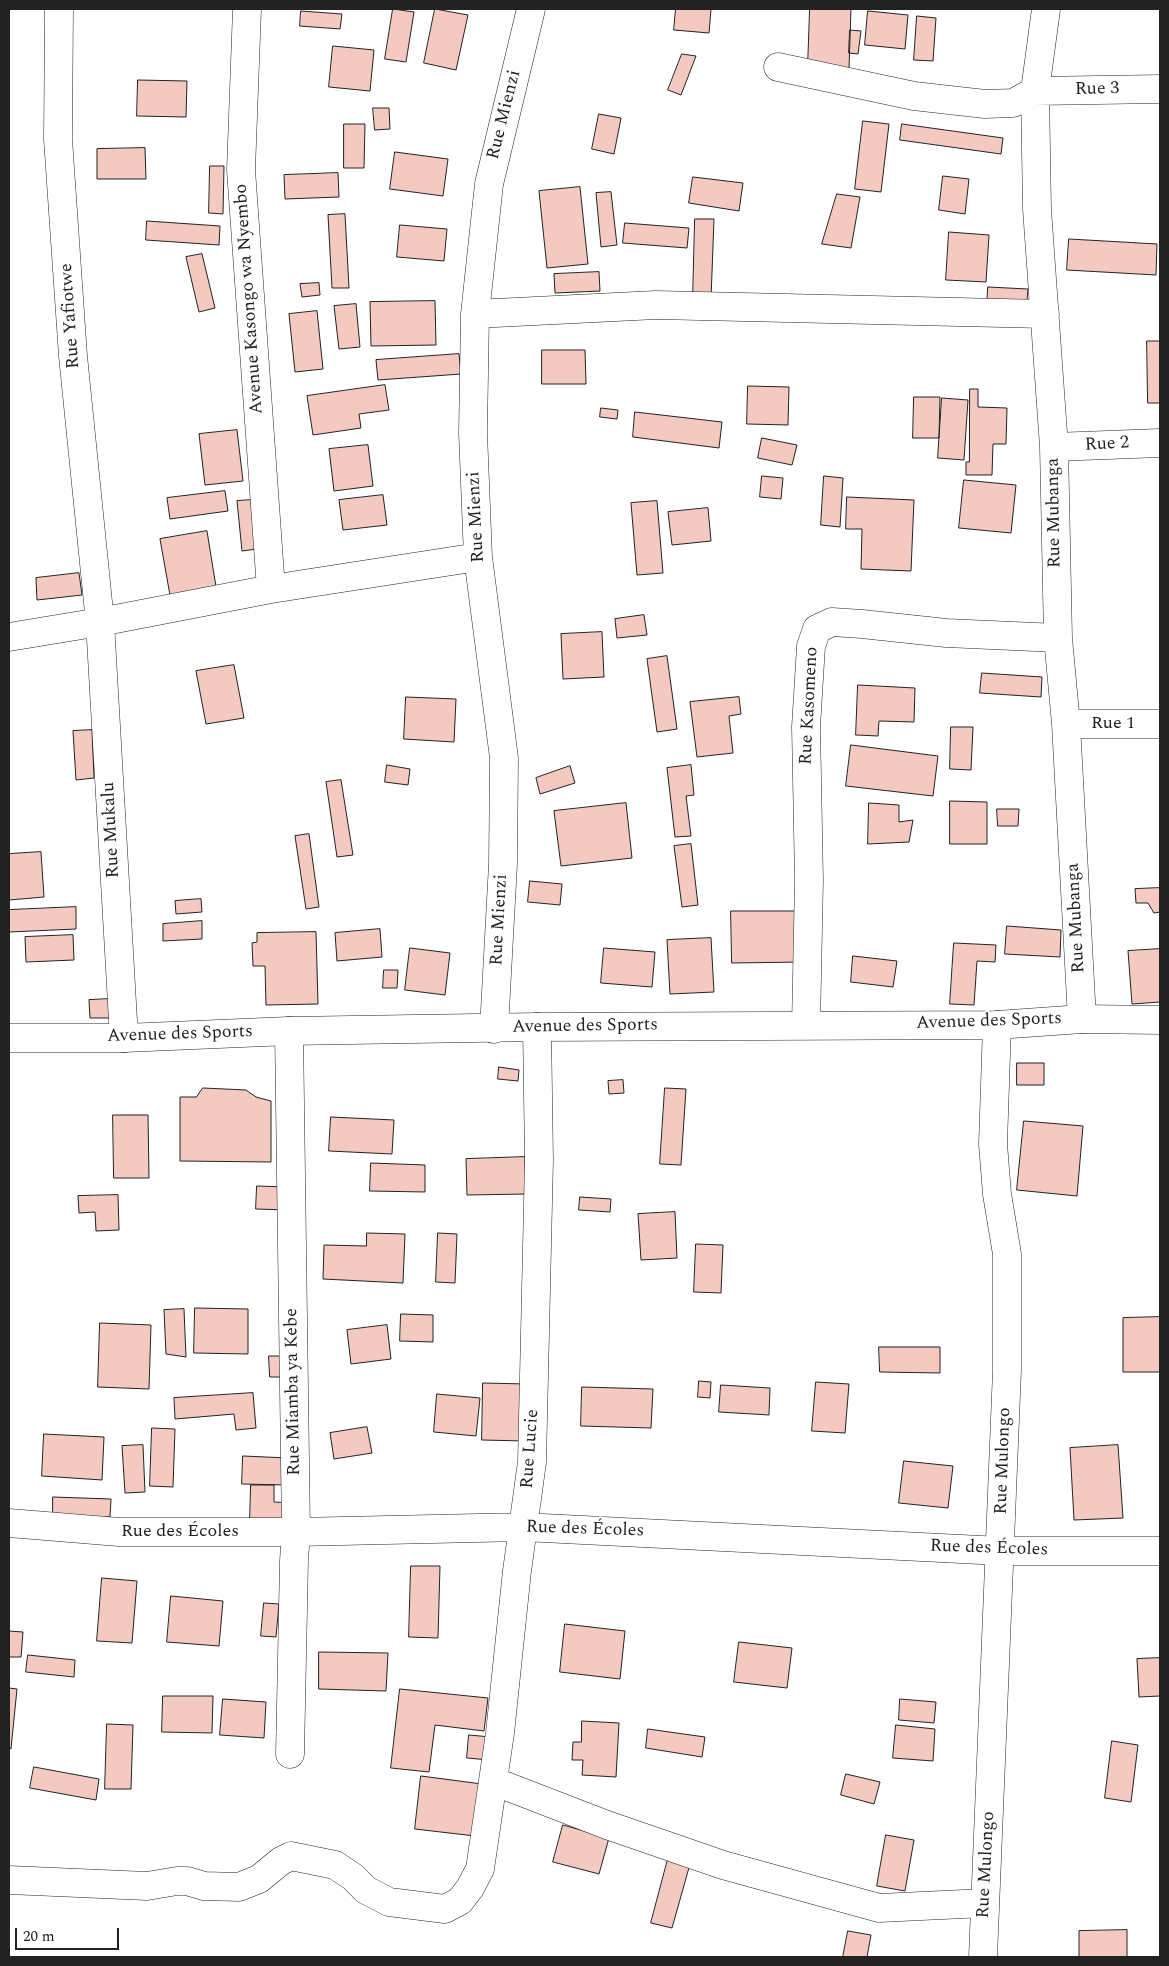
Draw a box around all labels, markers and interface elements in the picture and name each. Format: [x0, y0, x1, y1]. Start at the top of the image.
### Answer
street label: Rue Mienzi [483, 68, 527, 162]
street label: Rue 3 [1075, 79, 1119, 101]
street label: Avenue Kasongo wa Nyembo [231, 183, 269, 415]
street label: Rue Yafiotwe [57, 263, 85, 369]
street label: Rue 2 [1084, 433, 1130, 457]
street label: Rue Mubanga [1043, 458, 1067, 568]
street label: Rue Mienzi [464, 471, 490, 563]
street label: Rue Kasomeno [796, 646, 824, 766]
street label: Rue 1 [1091, 713, 1135, 735]
street label: Rue Mukalu [99, 781, 125, 879]
street label: Rue Mubanga [1063, 862, 1091, 974]
street label: Rue Mienzi [487, 874, 513, 966]
street label: Avenue des Sports [916, 1009, 1062, 1035]
street label: Avenue des Sports [512, 1015, 658, 1039]
street label: Avenue des Sports [107, 1022, 253, 1048]
street label: Rue Miamba ya Kebe [282, 1308, 306, 1476]
street label: Rue Mulongo [991, 1407, 1017, 1515]
street label: Rue Lucie [517, 1409, 545, 1489]
street label: Rue des Écoles [526, 1517, 644, 1543]
street label: Rue des Écoles [121, 1521, 239, 1543]
street label: Rue des Écoles [930, 1536, 1048, 1562]
street label: Rue Mulongo [973, 1811, 1001, 1919]
scale bar [18, 1918, 121, 1950]
text: 20 m [23, 1925, 55, 1948]

